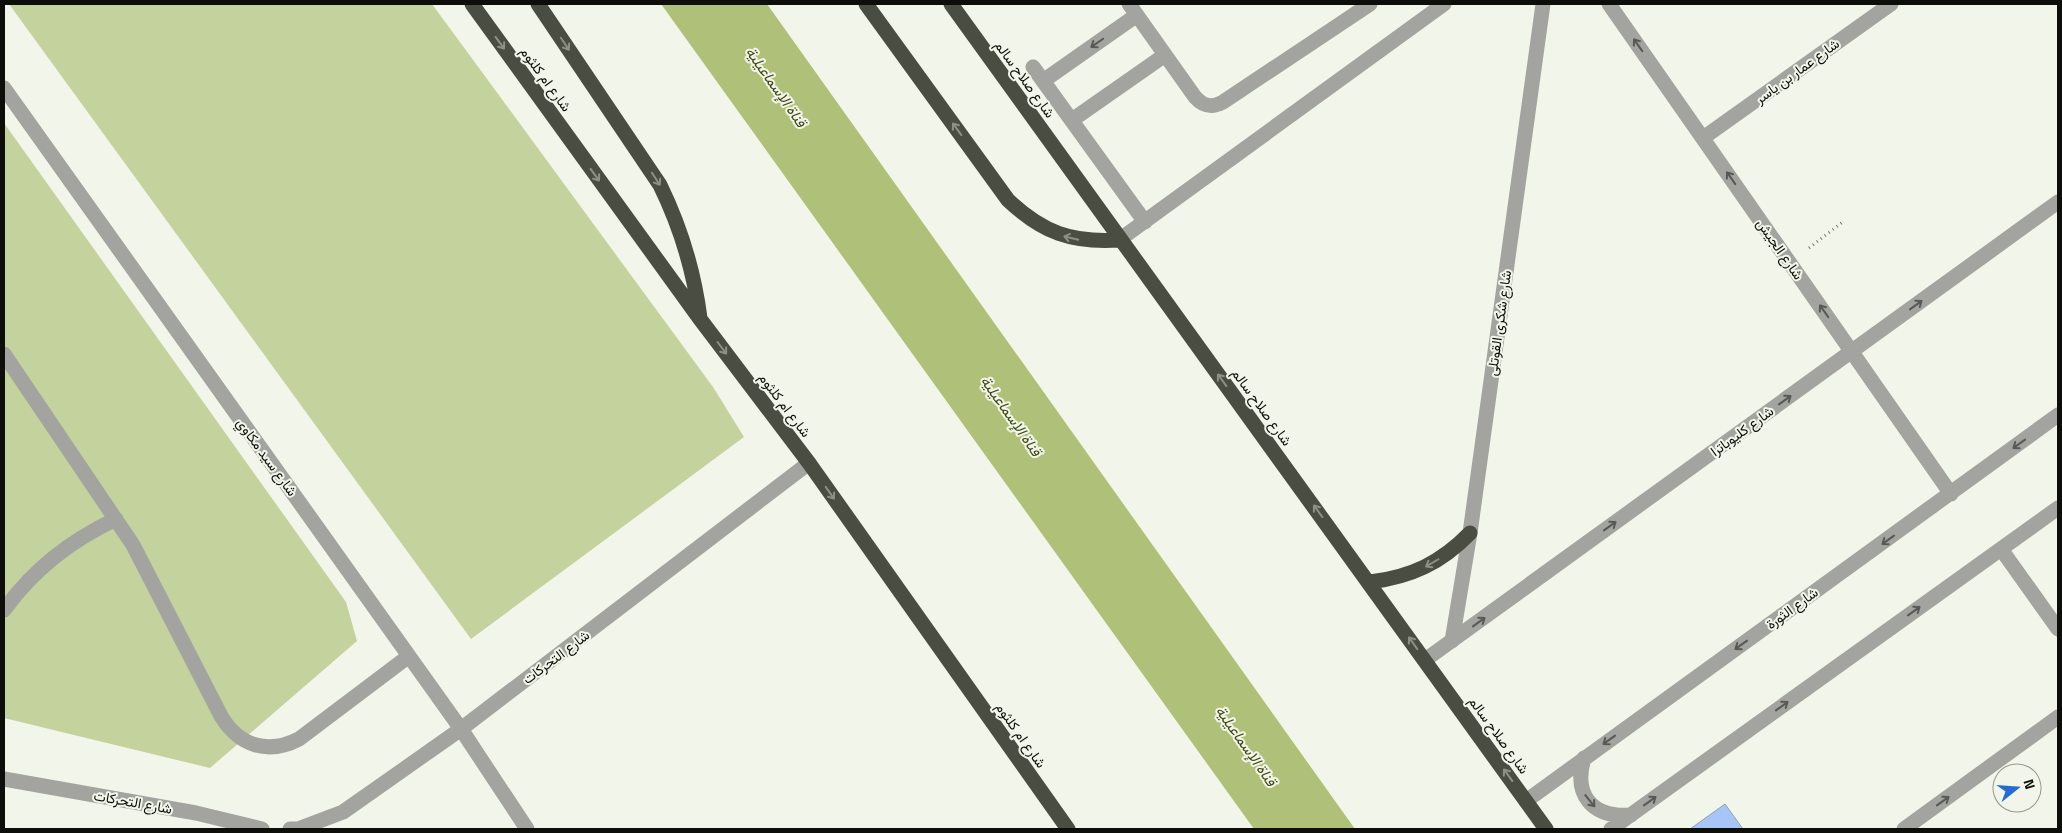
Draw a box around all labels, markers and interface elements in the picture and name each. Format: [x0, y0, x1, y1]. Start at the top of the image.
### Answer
street label: شارع عمار بن ياسر [1749, 33, 1844, 110]
one-way arrow [495, 36, 505, 50]
street label: شارع صلاح سالم [989, 36, 1061, 122]
one-way arrow [560, 37, 570, 51]
one-way arrow [1090, 38, 1104, 48]
one-way arrow [1633, 38, 1643, 52]
street label: شارع ام كلثوم [515, 42, 577, 116]
water label: قناة الإسماعيلية [740, 42, 813, 133]
one-way arrow [951, 123, 962, 136]
one-way arrow [590, 168, 601, 181]
one-way arrow [1726, 171, 1736, 185]
one-way arrow [651, 172, 661, 186]
street label: شارع الجيش [1751, 214, 1809, 284]
one-way arrow [1064, 233, 1080, 242]
street label: شارع شكرى القوتلى [1481, 269, 1517, 377]
one-way arrow [1909, 300, 1923, 310]
one-way arrow [1819, 305, 1829, 319]
one-way arrow [717, 341, 728, 354]
street label: شارع صلاح سالم [1226, 364, 1298, 450]
street label: شارع ام كلثوم [753, 368, 817, 442]
water label: قناة الإسماعيلية [975, 371, 1048, 462]
one-way arrow [1217, 373, 1227, 387]
one-way arrow [1778, 395, 1792, 405]
street label: شارع كليوباترا [1706, 400, 1778, 462]
street label: شارع سيد مكاوي [230, 413, 303, 501]
one-way arrow [2012, 439, 2026, 449]
one-way arrow [825, 485, 835, 499]
one-way arrow [1313, 504, 1323, 518]
one-way arrow [1603, 521, 1617, 531]
one-way arrow [1881, 535, 1895, 545]
one-way arrow [1426, 559, 1440, 569]
street label: شارع الثورة [1761, 581, 1823, 635]
one-way arrow [1907, 606, 1921, 616]
one-way arrow [1472, 616, 1485, 627]
street label: شارع التحركات [518, 624, 594, 690]
one-way arrow [1408, 636, 1418, 650]
one-way arrow [1734, 640, 1748, 650]
street label: شارع صلاح سالم [1463, 692, 1535, 778]
street label: شارع ام كلثوم [990, 698, 1052, 772]
water label: قناة الإسماعيلية [1210, 701, 1283, 792]
one-way arrow [1775, 701, 1789, 711]
one-way arrow [1603, 735, 1617, 745]
north arrow [1992, 763, 2042, 813]
one-way arrow [1502, 769, 1513, 782]
text: N [2018, 776, 2041, 792]
street label: شارع التحركات [92, 784, 174, 820]
one-way arrow [1584, 794, 1595, 807]
one-way arrow [1936, 795, 1949, 806]
one-way arrow [1643, 796, 1657, 806]

